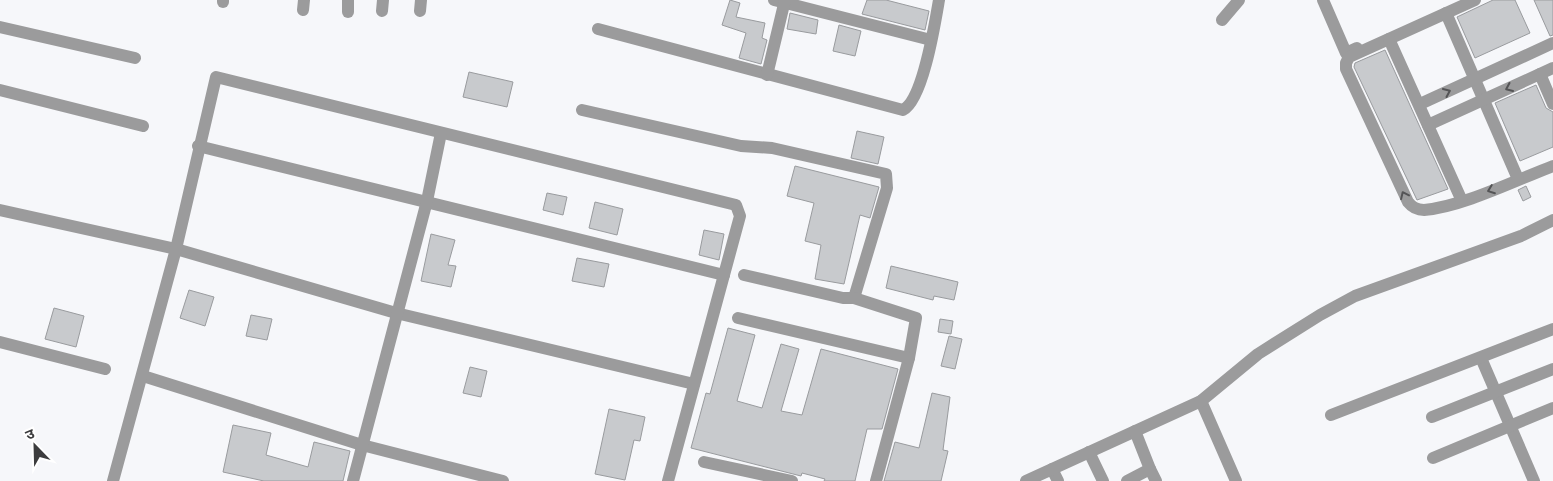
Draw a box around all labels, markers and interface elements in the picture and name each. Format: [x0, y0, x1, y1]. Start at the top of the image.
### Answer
one-way arrow [1505, 82, 1514, 93]
one-way arrow [1442, 88, 1451, 98]
one-way arrow [1487, 183, 1496, 194]
one-way arrow [1400, 191, 1411, 200]
north arrow [10, 421, 60, 471]
text: उ [23, 426, 38, 445]

